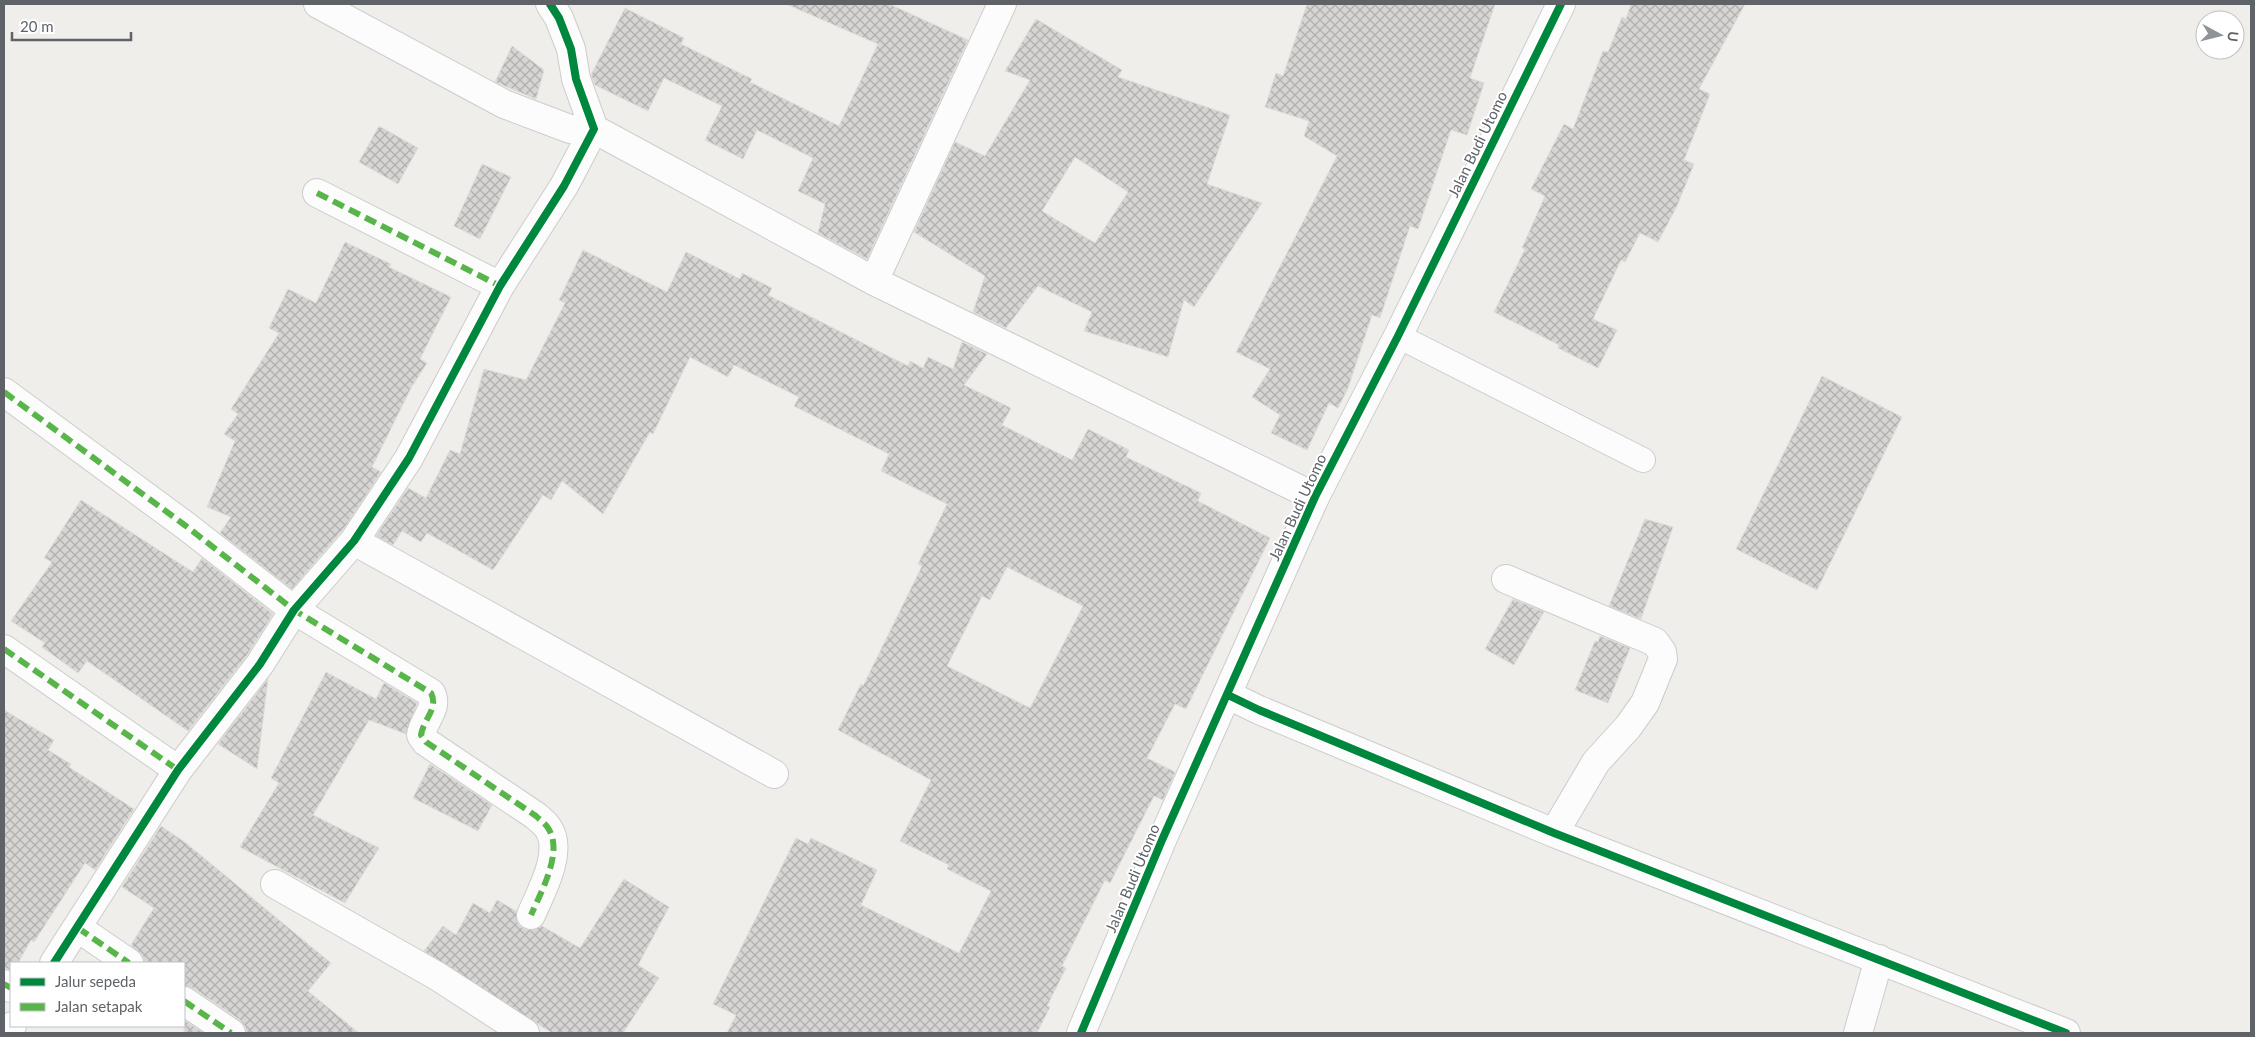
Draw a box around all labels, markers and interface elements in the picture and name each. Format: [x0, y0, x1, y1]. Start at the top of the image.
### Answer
scale bar [12, 10, 131, 42]
north arrow [2195, 10, 2245, 60]
text: 20 m [20, 17, 54, 35]
text: U [2224, 30, 2242, 43]
street label: Jalan Budi Utomo [1443, 88, 1511, 200]
street label: Jalan Budi Utomo [1264, 451, 1330, 563]
street label: Jalan Budi Utomo [1101, 821, 1163, 935]
legend [10, 962, 185, 1027]
text: Jalur sepeda [55, 972, 136, 990]
text: Jalan setapak [55, 997, 143, 1015]

